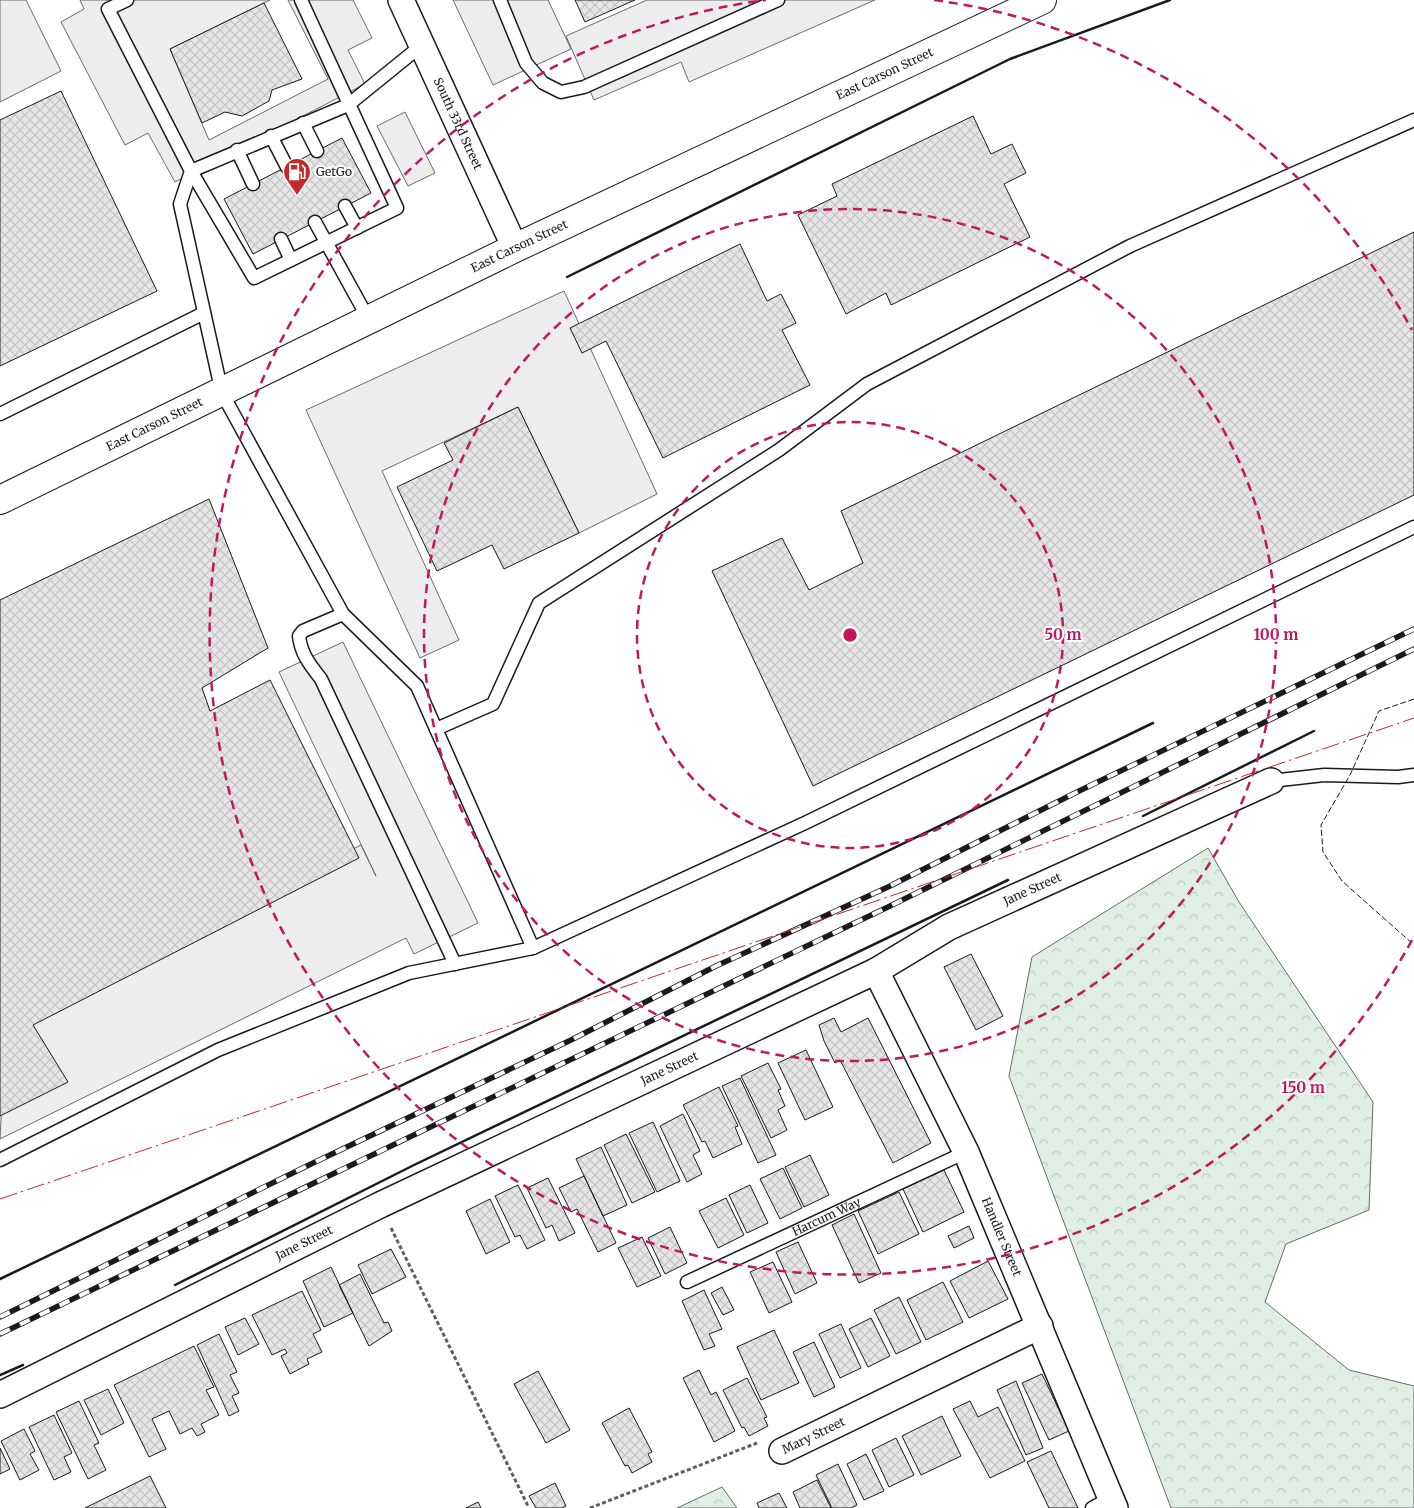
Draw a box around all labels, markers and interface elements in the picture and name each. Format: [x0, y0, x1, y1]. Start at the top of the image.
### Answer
street label: East Carson Street [834, 44, 936, 103]
street label: South 33rd Street [431, 75, 486, 172]
fuel station icon: GetGo [282, 157, 312, 196]
place label: GetGo [316, 164, 352, 179]
street label: East Carson Street [468, 216, 570, 275]
street label: East Carson Street [104, 394, 205, 454]
text: 50 m [1044, 625, 1082, 644]
text: 100 m [1254, 625, 1298, 644]
centre of rings [841, 626, 859, 644]
street label: Jane Street [1000, 869, 1064, 909]
street label: Jane Street [637, 1048, 701, 1088]
text: 150 m [1281, 1078, 1325, 1097]
street label: Harcum Way [790, 1194, 863, 1239]
street label: Handler Street [979, 1195, 1025, 1278]
street label: Jane Street [272, 1222, 335, 1264]
street label: Mary Street [779, 1414, 847, 1457]

